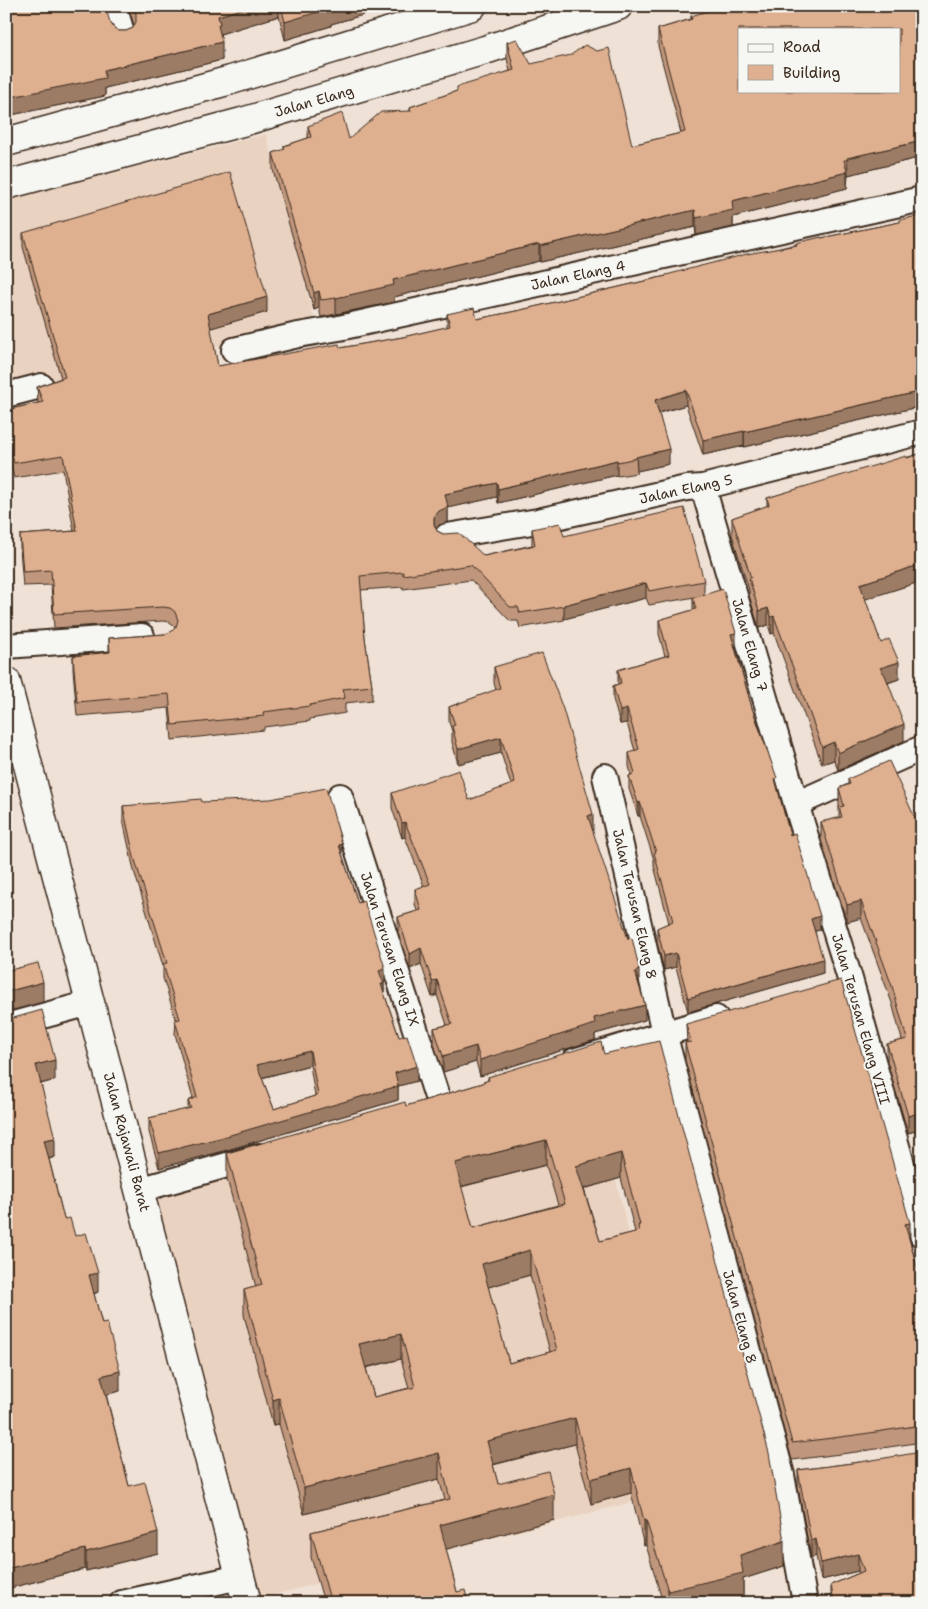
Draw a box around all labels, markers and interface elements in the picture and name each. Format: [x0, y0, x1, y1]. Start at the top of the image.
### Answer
legend [738, 28, 900, 92]
text: Road [783, 37, 821, 57]
text: Building [783, 63, 840, 83]
street label: Jalan Elang [272, 81, 356, 121]
street label: Jalan Elang 4 [529, 256, 627, 294]
street label: Jalan Elang 5 [638, 470, 734, 508]
street label: Jalan Elang 7 [728, 596, 772, 694]
street label: Jalan Terusan Elang 8 [609, 827, 661, 981]
street label: Jalan Terusan Elang IX [357, 870, 423, 1028]
street label: Jalan Terusan Elang VIII [828, 932, 894, 1107]
street label: Jalan Rajawali Barat [100, 1070, 154, 1214]
street label: Jalan Elang 8 [719, 1268, 761, 1366]

